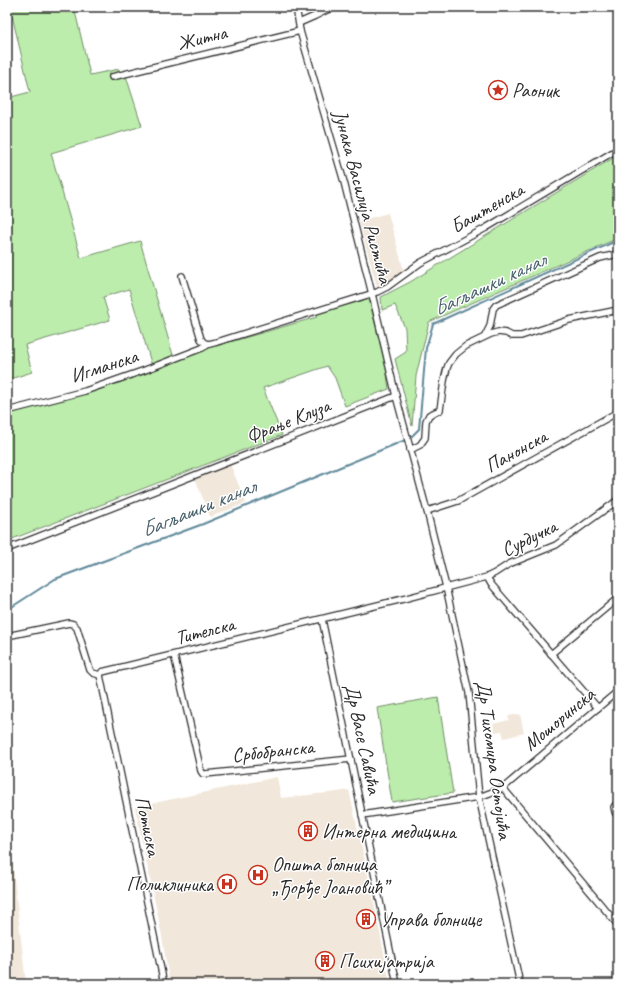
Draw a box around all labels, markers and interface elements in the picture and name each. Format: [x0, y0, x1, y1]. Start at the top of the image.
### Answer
street label: Житна [175, 19, 231, 56]
place label: Раоник [512, 78, 561, 103]
place icon: Раоник [487, 79, 509, 101]
street label: Јунака Василија Ристића [328, 106, 399, 288]
street label: Баштенска [446, 176, 530, 239]
water label: Багљашки канал [429, 245, 552, 321]
street label: Игманска [67, 343, 143, 389]
street label: Фрање Клуза [242, 392, 335, 449]
street label: Панонска [481, 423, 553, 478]
water label: Багљашки канал [137, 472, 262, 543]
street label: Сурдучка [497, 513, 562, 562]
street label: Тителска [173, 611, 239, 650]
street label: Др Тихомира Остојића [471, 679, 518, 842]
street label: Мошоринска [518, 681, 601, 756]
street label: Др Васе Савића [339, 682, 387, 798]
street label: Србобранска [231, 734, 317, 768]
street label: Потиска [129, 794, 167, 860]
place label: Интерна медицина [322, 819, 458, 844]
building icon: Интерна медицина [297, 820, 319, 842]
place label: Општа болница „Ђорђе Јоановић” [272, 852, 392, 901]
hospital icon: Општа болница „Ђорђе Јоановић” [247, 864, 269, 886]
place label: Поликлиника [127, 872, 215, 897]
hospital icon: Поликлиника [216, 873, 238, 895]
place label: Управа болнице [380, 907, 483, 932]
building icon: Управа болнице [355, 908, 377, 930]
place label: Психијатрија [339, 949, 435, 974]
building icon: Психијатрија [314, 950, 336, 972]

